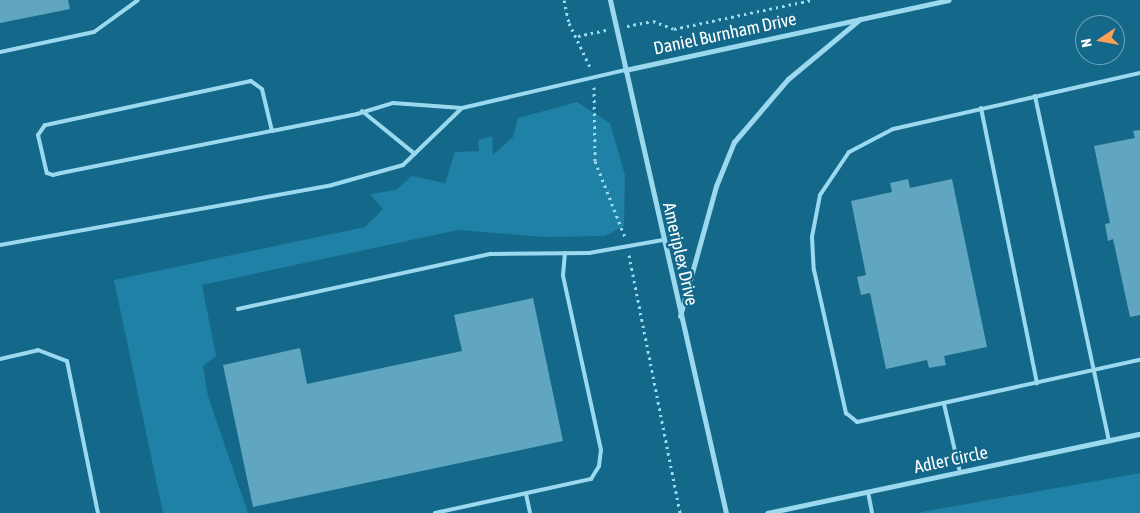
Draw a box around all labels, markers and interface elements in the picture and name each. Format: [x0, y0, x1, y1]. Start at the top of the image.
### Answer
street label: Daniel Burnham Drive [652, 8, 798, 60]
north arrow [1075, 15, 1125, 65]
text: N [1078, 37, 1095, 49]
street label: Ameriplex Drive [658, 200, 702, 308]
street label: Adler Circle [912, 442, 990, 478]

